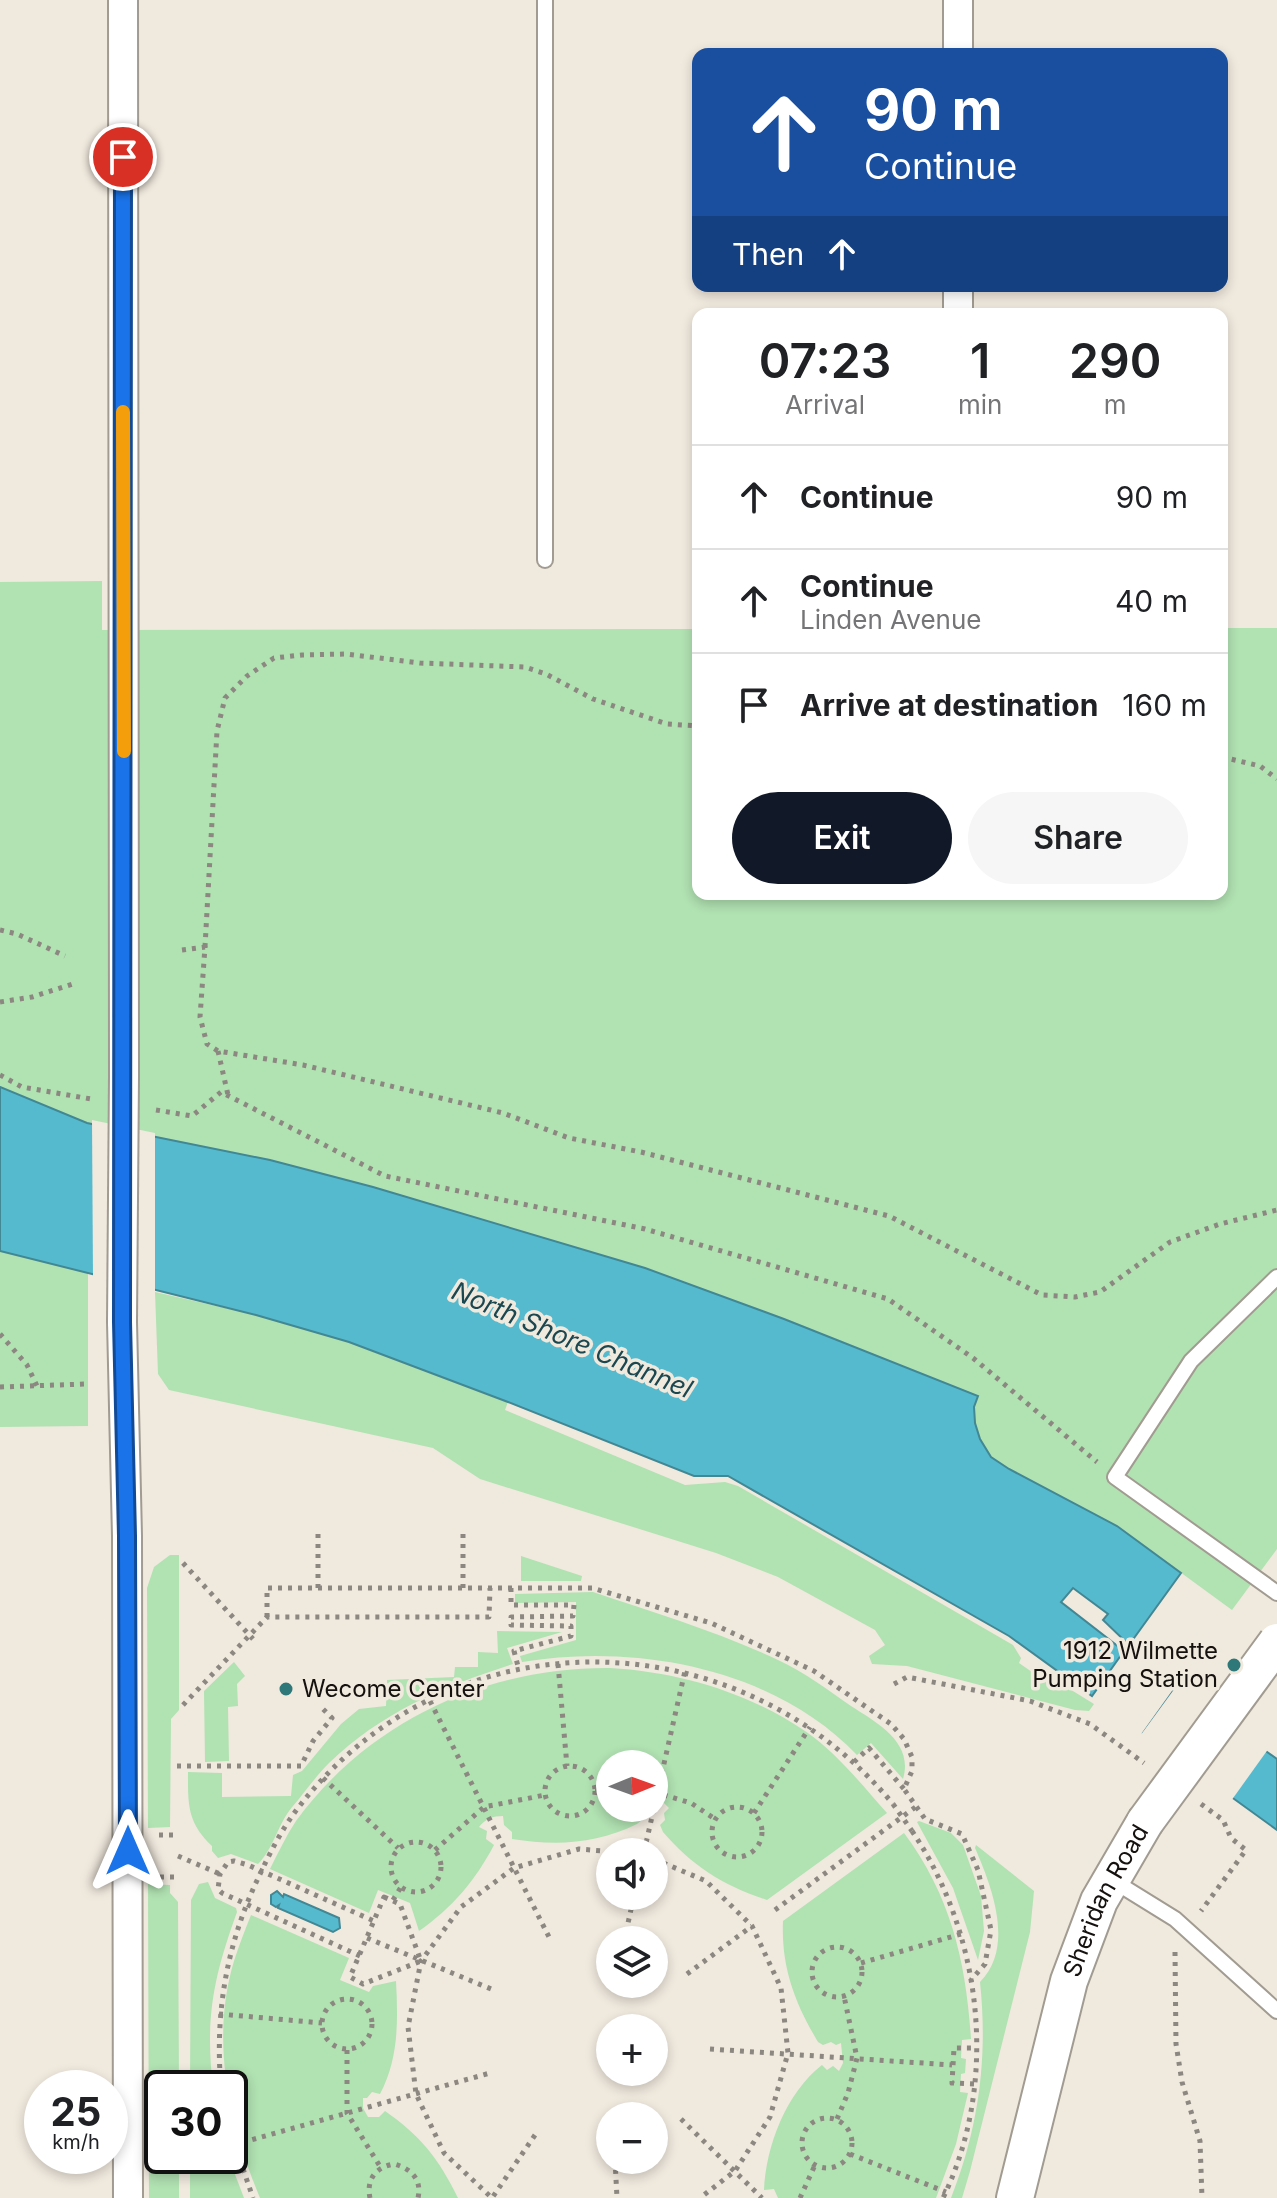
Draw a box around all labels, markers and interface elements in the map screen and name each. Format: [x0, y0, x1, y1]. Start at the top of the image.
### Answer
text: 90 m [864, 76, 1003, 144]
icon: ahead [732, 80, 836, 184]
pin [89, 123, 157, 191]
icon: arrive [101, 135, 145, 179]
text: Continue [864, 144, 1017, 188]
icon: ahead [820, 232, 864, 276]
text: Then [732, 236, 804, 272]
text: 07:23 [759, 331, 891, 390]
text: 1 [970, 331, 990, 390]
text: 290 [1069, 331, 1161, 390]
text: Arrival [785, 389, 865, 420]
text: min [958, 389, 1002, 420]
text: m [1104, 389, 1127, 420]
icon: ahead [732, 475, 776, 519]
text: Continue [800, 479, 934, 515]
text: 90 m [1116, 479, 1188, 515]
text: Continue [800, 568, 934, 604]
icon: ahead [732, 579, 776, 623]
text: 40 m [1115, 583, 1188, 619]
text: Linden Avenue [800, 604, 981, 635]
icon: arrive [732, 683, 776, 727]
text: Arrive at destination [800, 687, 1098, 723]
text: 160 m [1122, 687, 1207, 723]
button: Exit [732, 792, 952, 884]
button: Share [968, 792, 1188, 884]
water label: North Shore Channel [447, 1275, 698, 1405]
place label: 1912 Wilmette Pumping Station [1032, 1636, 1218, 1693]
marker: 1912 Wilmette Pumping Station [1225, 1656, 1243, 1674]
place label: Wecome Center [302, 1674, 485, 1703]
marker: Wecome Center [277, 1680, 295, 1698]
north arrow [596, 1750, 668, 1822]
map controls [596, 1750, 668, 2174]
position arrow [86, 1809, 170, 1893]
street label: Sheridan Road [1057, 1819, 1154, 1981]
button: sound [596, 1838, 668, 1910]
button: layers [596, 1926, 668, 1998]
button: + [596, 2014, 668, 2086]
speed limit sign: 30 [144, 2070, 248, 2174]
text: 25 [51, 2087, 101, 2136]
button: − [596, 2102, 668, 2174]
text: km/h [52, 2130, 100, 2154]

